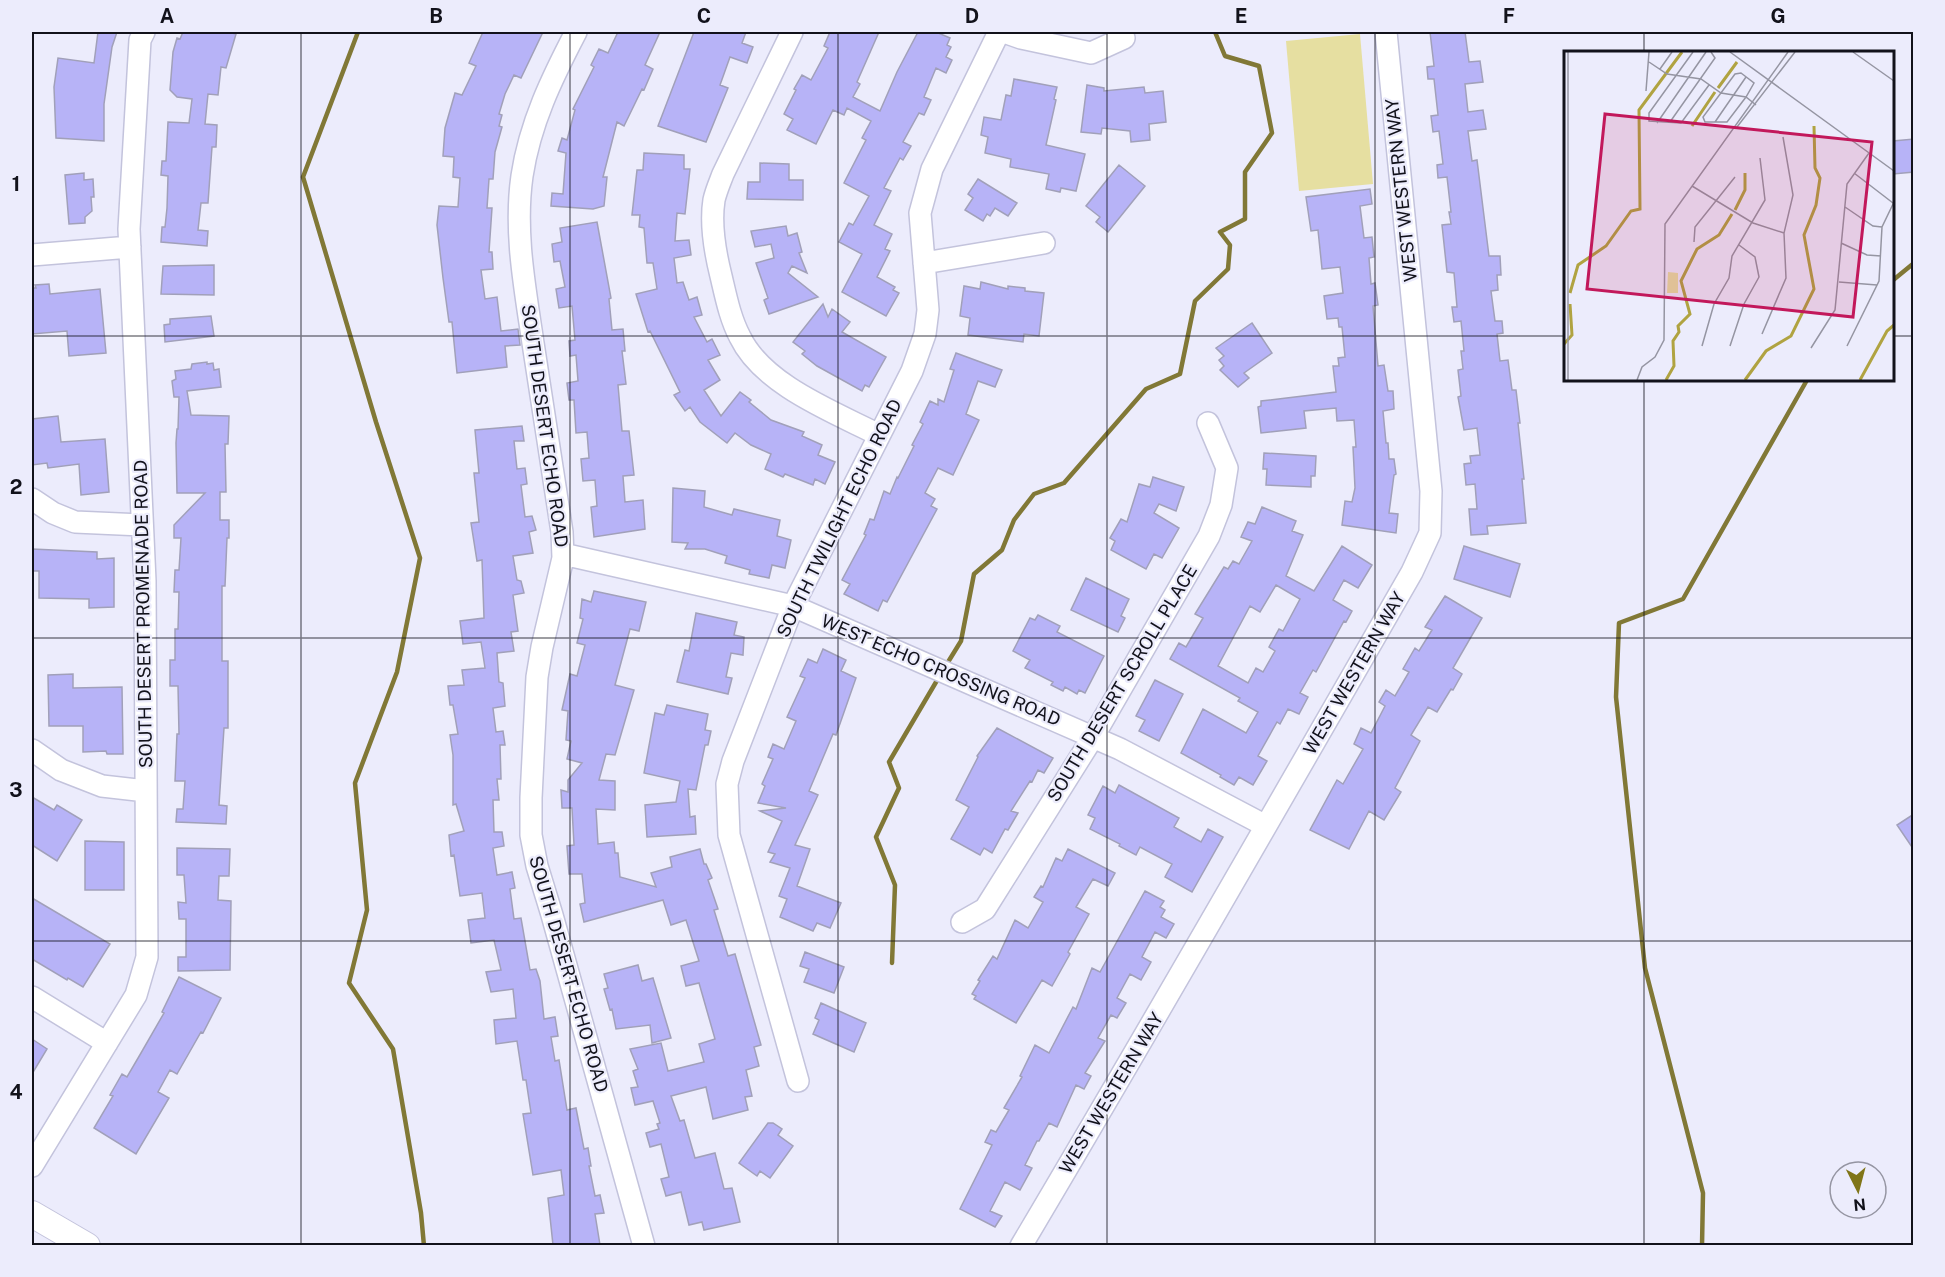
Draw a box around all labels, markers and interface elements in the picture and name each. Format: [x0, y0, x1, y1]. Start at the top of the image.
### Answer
text: A [160, 4, 174, 28]
text: B [429, 4, 443, 28]
text: C [697, 4, 711, 28]
text: D [965, 4, 979, 28]
text: E [1235, 4, 1247, 28]
text: F [1503, 4, 1515, 28]
text: G [1770, 4, 1786, 28]
inset map [1564, 51, 1894, 381]
street label: WEST WESTERN WAY [1381, 97, 1421, 283]
text: 1 [12, 172, 20, 196]
street label: SOUTH DESERT ECHO ROAD [518, 303, 572, 549]
street label: SOUTH TWILIGHT ECHO ROAD [772, 396, 906, 640]
street label: SOUTH DESERT PROMENADE ROAD [130, 460, 156, 768]
text: 2 [10, 475, 22, 499]
street label: SOUTH DESERT SCROLL PLACE [1043, 561, 1201, 805]
street label: WEST WESTERN WAY [1299, 588, 1409, 758]
street label: WEST ECHO CROSSING ROAD [818, 610, 1064, 730]
text: 3 [9, 778, 23, 802]
street label: SOUTH DESERT ECHO ROAD [525, 853, 613, 1095]
street label: WEST WESTERN WAY [1055, 1009, 1167, 1177]
text: 4 [9, 1080, 23, 1104]
north arrow [1828, 1160, 1888, 1220]
text: N [1852, 1194, 1867, 1215]

